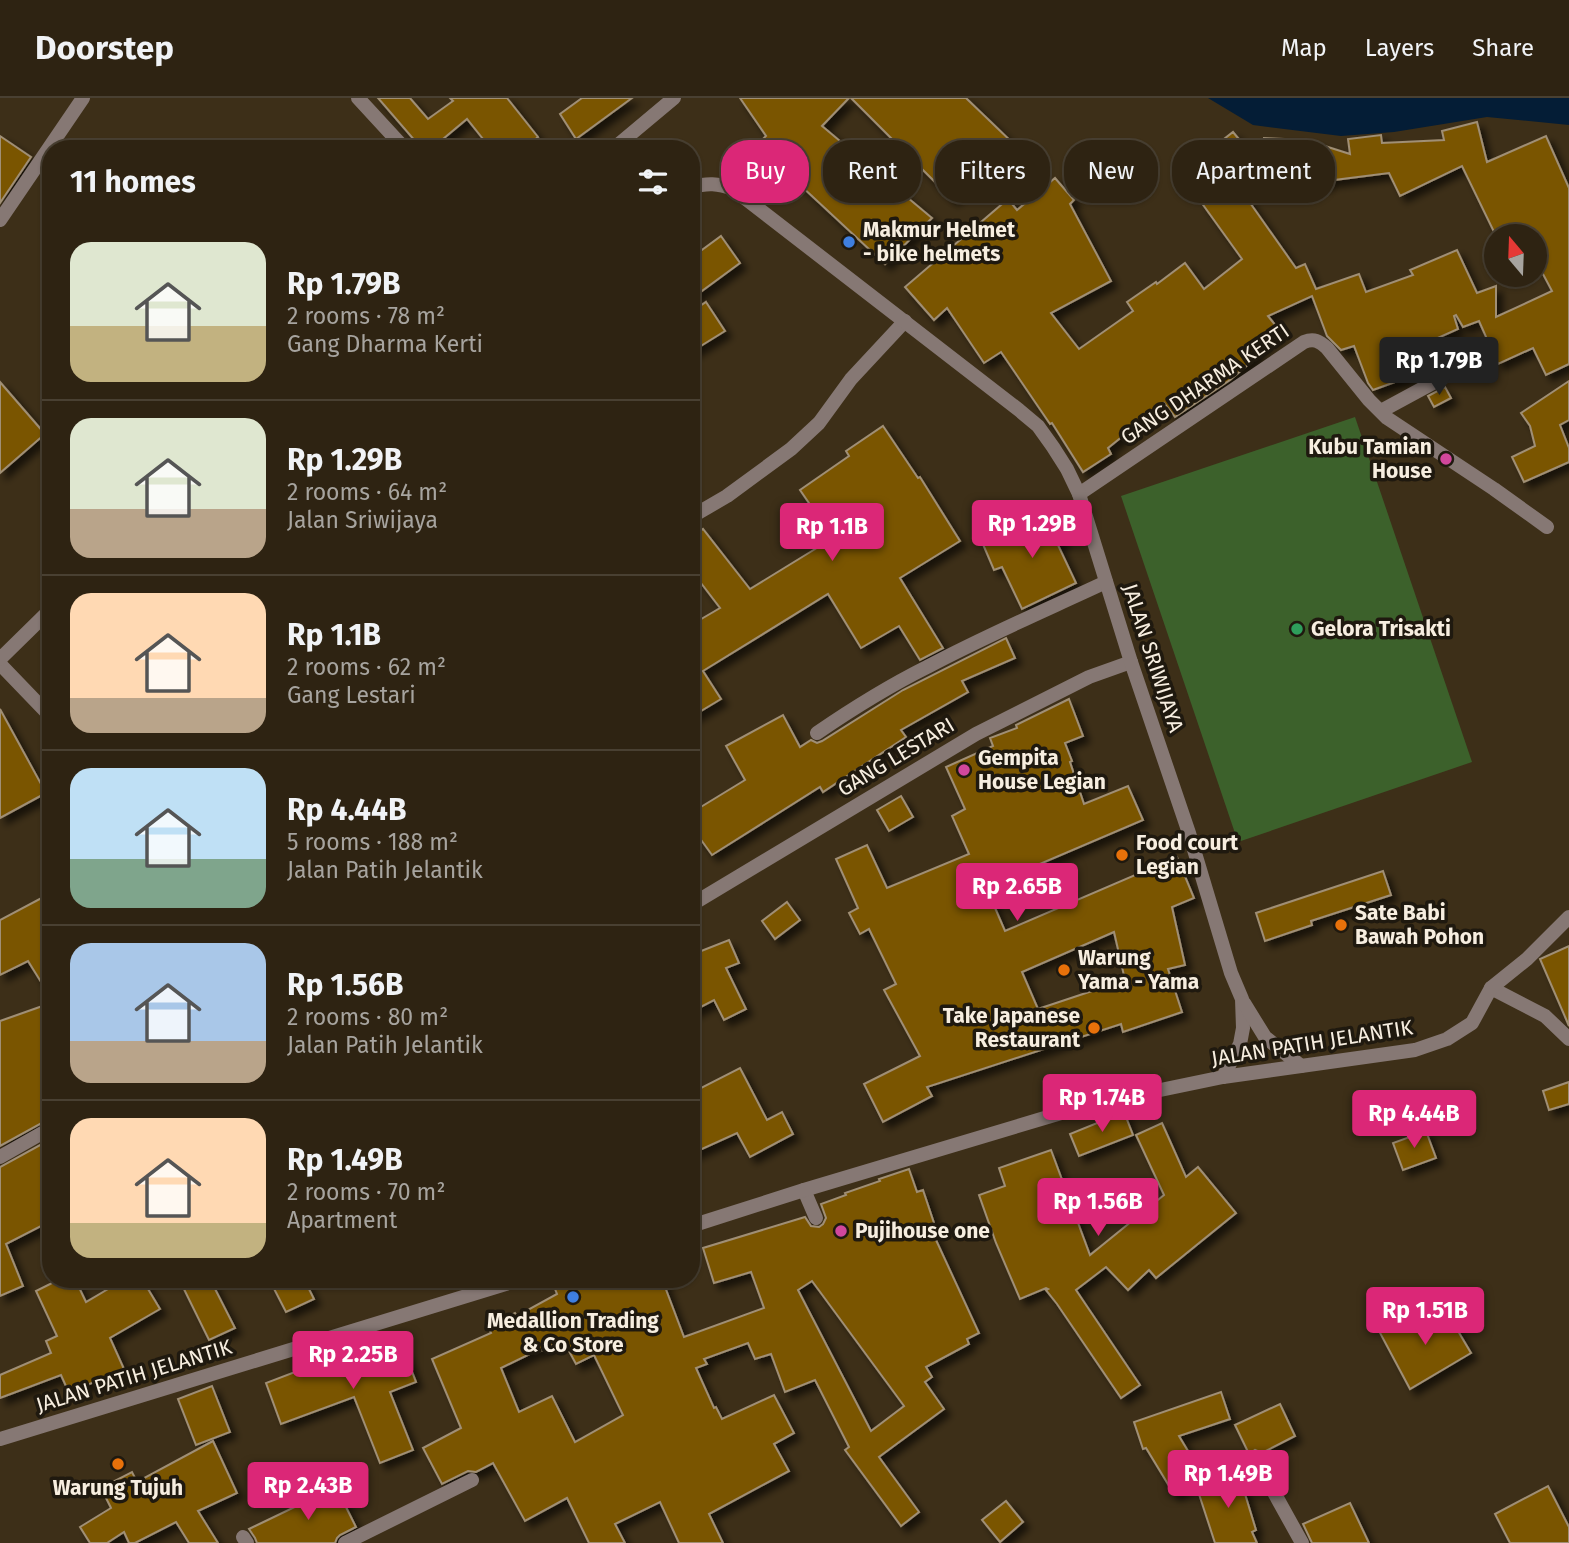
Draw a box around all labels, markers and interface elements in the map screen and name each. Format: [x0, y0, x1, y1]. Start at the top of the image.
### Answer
text: Doorstep [35, 28, 174, 68]
text: Map [1281, 34, 1327, 62]
text: Layers [1365, 34, 1434, 62]
text: Share [1472, 34, 1534, 62]
chip: Buy [721, 140, 809, 203]
chip: Rent [823, 140, 921, 203]
chip: Filters [935, 140, 1050, 203]
chip: New [1064, 140, 1158, 203]
chip: Apartment [1172, 140, 1335, 203]
icon: filters [634, 163, 672, 201]
text: 11 homes [70, 164, 196, 200]
place label: Makmur Helmet - bike helmets [863, 217, 1016, 267]
north arrow [1484, 224, 1547, 287]
map controls [1484, 224, 1547, 287]
marker: Makmur Helmet - bike helmets [841, 234, 857, 250]
text: Rp 1.79B [287, 266, 401, 302]
icon: home [126, 270, 210, 354]
text: 2 rooms · 78 m² [287, 302, 445, 330]
street label: GANG DHARMA KERTI [1116, 318, 1294, 450]
text: Gang Dharma Kerti [287, 330, 483, 358]
pin: Rp 1.79B [1367, 338, 1511, 397]
text: Rp 1.79B [1395, 346, 1483, 374]
place label: Kubu Tamian House [1308, 434, 1432, 484]
text: Rp 1.29B [287, 442, 402, 478]
icon: home [126, 446, 210, 530]
marker: Kubu Tamian House [1438, 451, 1454, 467]
text: 2 rooms · 64 m² [287, 478, 447, 506]
pin: Rp 1.29B [960, 500, 1104, 560]
pin: Rp 1.1B [767, 504, 897, 563]
text: Jalan Sriwijaya [287, 506, 438, 534]
text: Rp 1.29B [988, 509, 1076, 537]
text: Rp 1.1B [796, 512, 868, 540]
street label: JALAN SRIWIJAYA [1117, 580, 1189, 736]
place label: Gelora Trisakti [1311, 616, 1451, 642]
text: Rp 1.1B [287, 617, 381, 653]
icon: home [126, 621, 210, 705]
marker: Gelora Trisakti [1289, 621, 1305, 637]
text: 2 rooms · 62 m² [287, 653, 446, 681]
text: Gang Lestari [287, 681, 416, 709]
street label: GANG LESTARI [833, 712, 959, 802]
place label: Gempita House Legian [978, 745, 1106, 795]
marker: Gempita House Legian [956, 762, 972, 778]
text: Rp 4.44B [287, 792, 406, 828]
icon: home [126, 796, 210, 880]
text: 5 rooms · 188 m² [287, 828, 458, 856]
place label: Food court Legian [1136, 830, 1239, 880]
marker: Food court Legian [1114, 847, 1130, 863]
text: Jalan Patih Jelantik [287, 856, 483, 884]
pin: Rp 2.65B [945, 864, 1089, 923]
text: Rp 2.65B [972, 872, 1062, 900]
place label: Sate Babi Bawah Pohon [1355, 900, 1484, 950]
marker: Sate Babi Bawah Pohon [1333, 917, 1349, 933]
place label: Warung Yama - Yama [1077, 945, 1199, 995]
marker: Warung Yama - Yama [1056, 962, 1072, 978]
text: Rp 1.56B [287, 967, 403, 1003]
icon: home [126, 971, 210, 1055]
text: 2 rooms · 80 m² [287, 1003, 448, 1031]
place label: Take Japanese Restaurant [943, 1003, 1081, 1053]
street label: JALAN PATIH JELANTIK [1209, 1014, 1415, 1072]
marker: Take Japanese Restaurant [1086, 1020, 1102, 1036]
text: Jalan Patih Jelantik [287, 1031, 483, 1059]
pin: Rp 1.74B [1030, 1074, 1174, 1134]
text: Rp 1.74B [1059, 1083, 1145, 1111]
pin: Rp 4.44B [1342, 1090, 1486, 1150]
text: Rp 4.44B [1368, 1099, 1460, 1127]
text: Rp 1.49B [287, 1142, 403, 1178]
icon: home [126, 1146, 210, 1230]
text: 2 rooms · 70 m² [287, 1178, 445, 1206]
pin: Rp 1.56B [1026, 1178, 1170, 1238]
text: Rp 1.56B [1053, 1187, 1143, 1215]
text: Apartment [287, 1206, 397, 1234]
place label: Pujihouse one [855, 1218, 990, 1244]
marker: Pujihouse one [833, 1223, 849, 1239]
pin: Rp 1.51B [1353, 1288, 1497, 1347]
marker: Medallion Trading & Co Store [565, 1289, 581, 1305]
text: Rp 1.51B [1382, 1296, 1468, 1324]
place label: Medallion Trading & Co Store [487, 1308, 659, 1358]
pin: Rp 2.25B [281, 1332, 425, 1391]
street label: JALAN PATIH JELANTIK [33, 1334, 236, 1418]
text: Rp 2.25B [308, 1340, 398, 1368]
pin: Rp 1.49B [1156, 1450, 1300, 1510]
marker: Warung Tujuh [110, 1456, 126, 1472]
text: Rp 1.49B [1184, 1459, 1272, 1487]
pin: Rp 2.43B [236, 1462, 380, 1522]
text: Rp 2.43B [263, 1471, 353, 1499]
place label: Warung Tujuh [53, 1475, 183, 1501]

